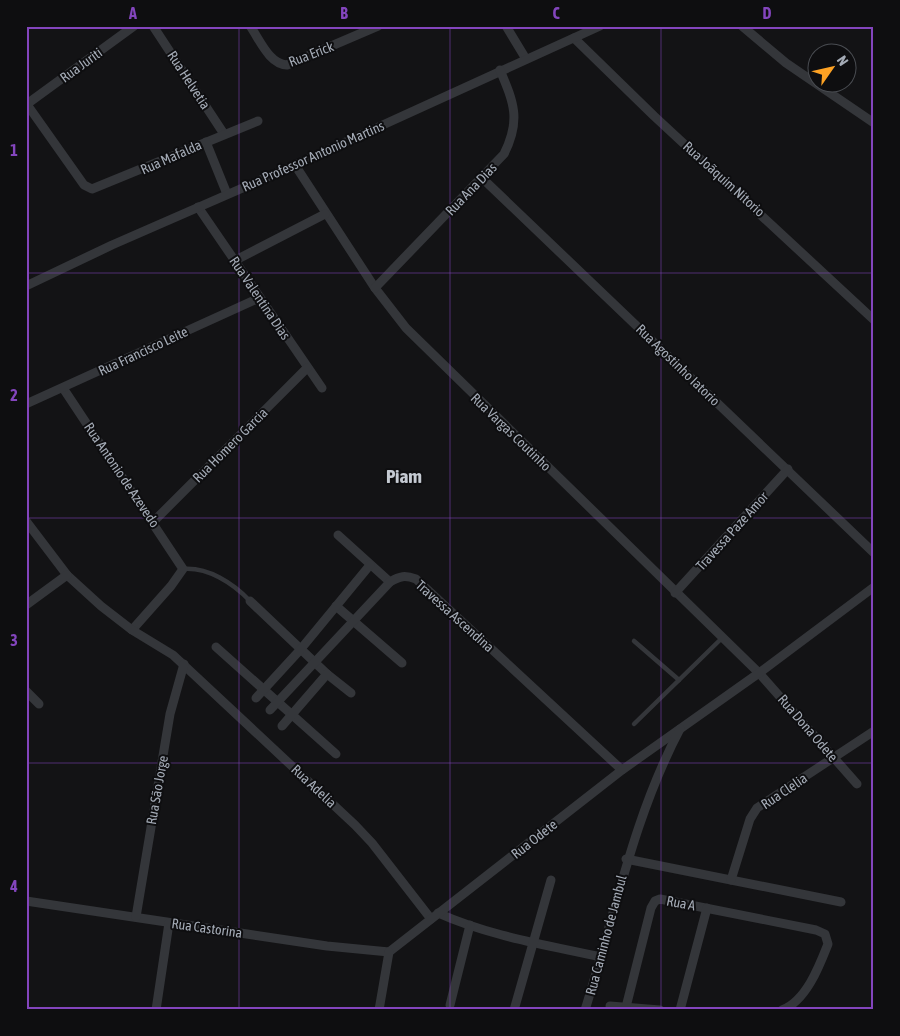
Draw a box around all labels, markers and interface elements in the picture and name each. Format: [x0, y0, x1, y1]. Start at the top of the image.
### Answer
text: A [128, 4, 137, 22]
text: B [340, 4, 348, 22]
text: C [552, 4, 560, 22]
text: D [763, 4, 772, 22]
street label: Rua Erick [286, 38, 336, 70]
north arrow [808, 42, 858, 92]
street label: Rua Juriti [57, 44, 105, 86]
street label: Rua Helvetia [164, 48, 214, 112]
text: N [834, 53, 852, 69]
street label: Rua Professor Antonio Martins [239, 117, 387, 195]
street label: Rua Mafalda [138, 136, 204, 178]
street label: Rua Joãquim Nitorio [680, 138, 768, 220]
text: 1 [10, 141, 18, 159]
street label: Rua Ana Dias [442, 159, 500, 219]
street label: Rua Valentina Dias [226, 253, 294, 343]
street label: Rua Agostinho Iatorio [633, 321, 723, 409]
street label: Rua Francisco Leite [96, 323, 190, 379]
text: 2 [10, 386, 18, 404]
street label: Rua Vargas Coutinho [468, 390, 554, 474]
street label: Rua Homero Garcia [189, 404, 271, 486]
street label: Rua Antonio de Azevedo [81, 420, 163, 530]
district label: Piam [386, 465, 422, 487]
street label: Travessa Paze Amor [693, 488, 772, 573]
street label: Travessa Ascendina [413, 577, 497, 655]
text: 3 [10, 631, 18, 649]
street label: Rua Dona Odete [775, 691, 841, 765]
street label: Rua São Jorge [143, 754, 171, 826]
street label: Rua Adelia [288, 761, 340, 811]
street label: Rua Clelia [758, 770, 810, 812]
street label: Rua Odete [508, 816, 560, 862]
street label: Rua Caminho de Jambul [582, 873, 630, 997]
text: 4 [9, 877, 18, 895]
street label: Rua A [665, 892, 697, 914]
street label: Rua Castorina [171, 915, 243, 941]

